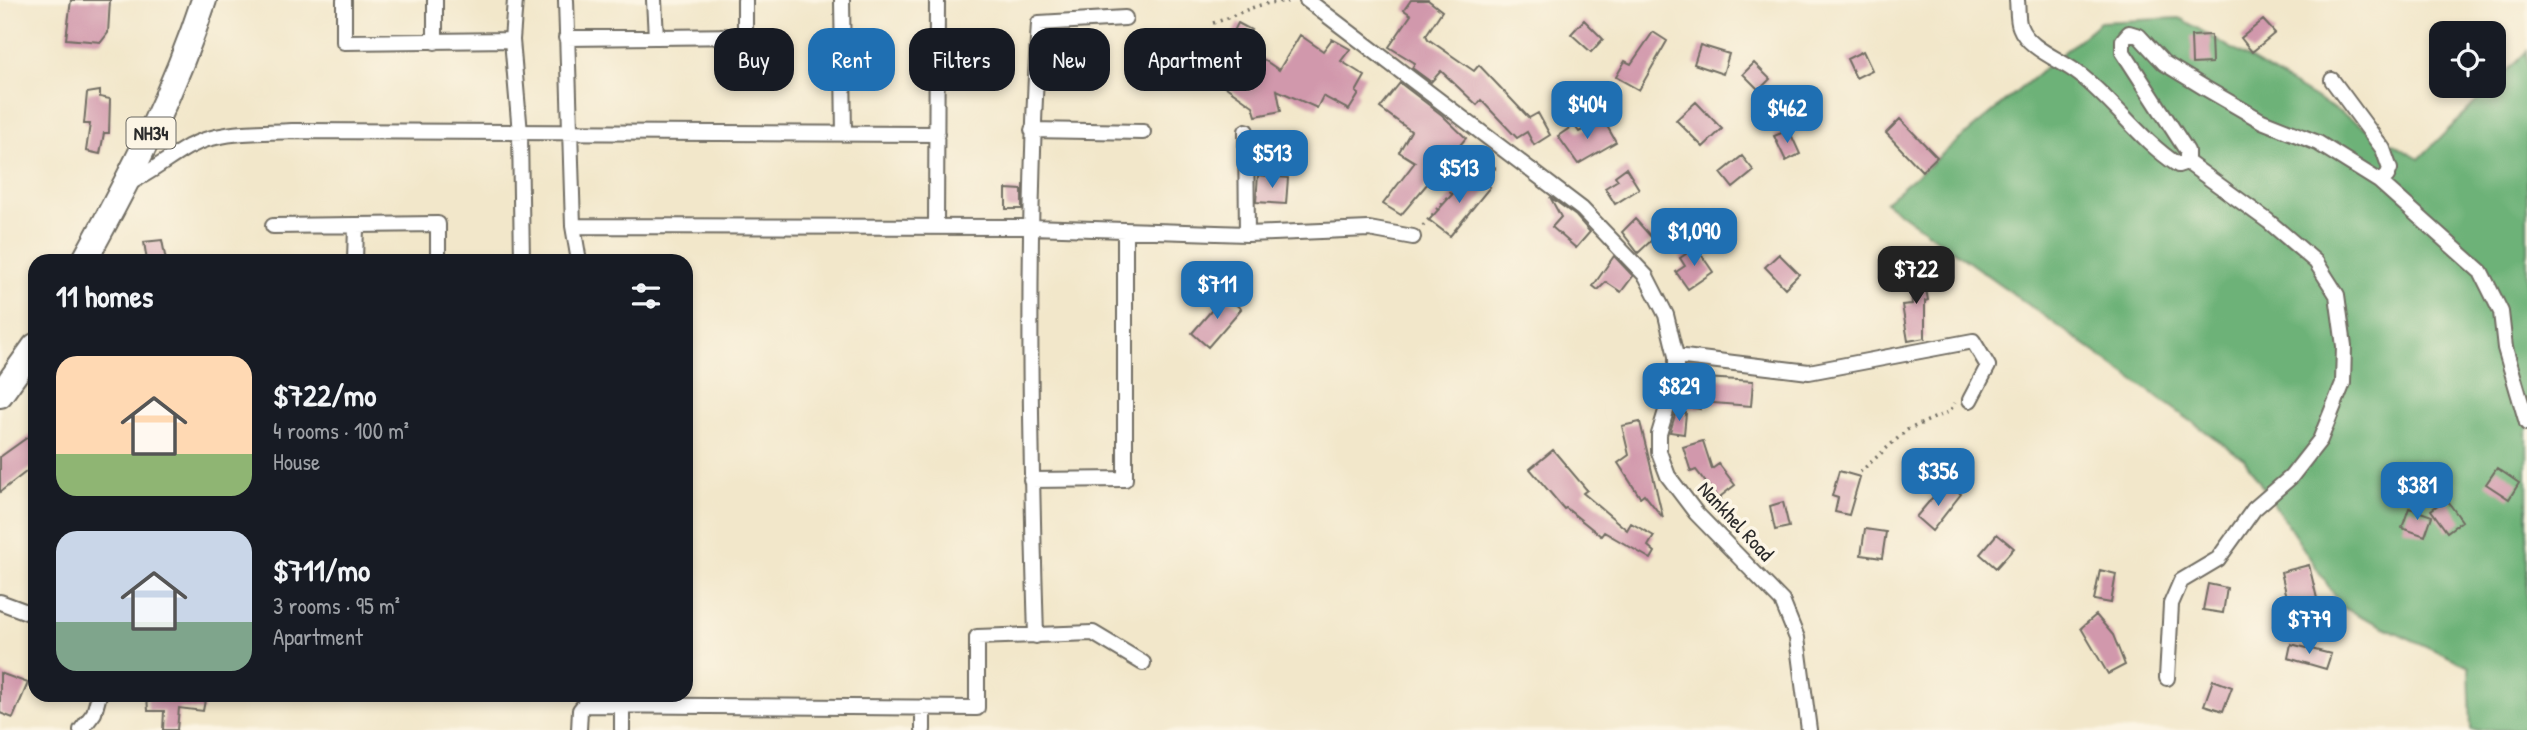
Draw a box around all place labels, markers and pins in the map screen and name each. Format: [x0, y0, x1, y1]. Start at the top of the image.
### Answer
pin: $404 [1546, 82, 1628, 141]
pin: $462 [1746, 86, 1828, 145]
pin: $513 [1231, 130, 1313, 190]
pin: $513 [1418, 146, 1500, 205]
pin: $1,090 [1637, 208, 1751, 268]
pin: $722 [1875, 246, 1957, 306]
pin: $711 [1176, 262, 1258, 321]
pin: $829 [1638, 364, 1720, 423]
pin: $356 [1897, 448, 1979, 508]
pin: $381 [2376, 462, 2458, 522]
pin: $779 [2268, 596, 2350, 656]

